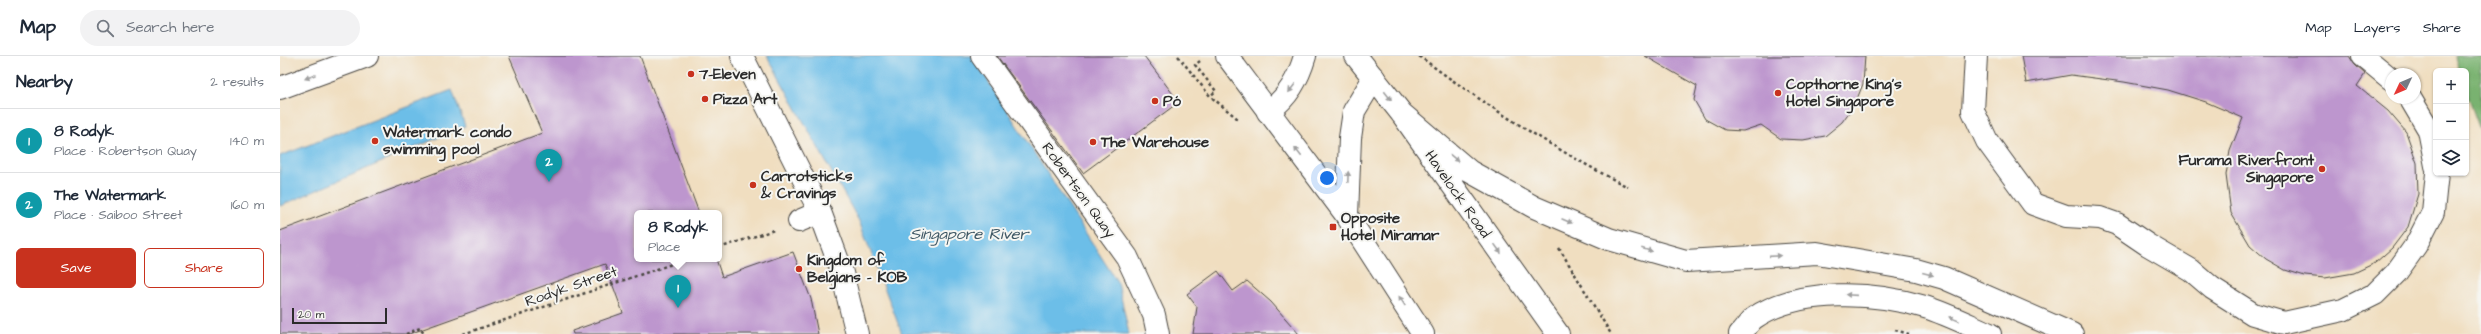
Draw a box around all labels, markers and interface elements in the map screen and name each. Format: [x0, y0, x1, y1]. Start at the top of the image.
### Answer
search box [80, 10, 360, 46]
text: Map [20, 14, 56, 41]
icon: search [94, 17, 116, 39]
text: Search here [126, 17, 215, 38]
text: Map [2305, 18, 2332, 38]
text: Layers [2354, 18, 2401, 38]
text: Share [2423, 18, 2461, 38]
place label: 7-Eleven [698, 64, 756, 85]
north arrow [2385, 68, 2421, 104]
map controls [2433, 68, 2469, 176]
button: + [2433, 68, 2469, 104]
marker: 7-Eleven [686, 69, 696, 79]
text: Nearby [16, 70, 73, 94]
text: 2 results [210, 73, 264, 91]
place label: Copthorne King's Hotel Singapore [1786, 74, 1902, 114]
one-way arrow [304, 75, 316, 81]
one-way arrow [1288, 82, 1296, 93]
marker: Copthorne King's Hotel Singapore [1773, 88, 1783, 98]
place label: Pizza Art [713, 89, 778, 110]
place label: Pó [1163, 91, 1182, 112]
one-way arrow [1384, 91, 1392, 102]
marker: Pizza Art [700, 94, 710, 104]
marker: Pó [1150, 96, 1160, 106]
button: − [2433, 104, 2469, 140]
text: 8 Rodyk [54, 121, 114, 142]
place label: Watermark condo swimming pool [382, 122, 512, 162]
text: 1 [28, 132, 30, 150]
text: 140 m [230, 132, 264, 150]
place label: The Warehouse [1100, 132, 1209, 153]
marker: Watermark condo swimming pool [370, 136, 380, 146]
marker: The Warehouse [1088, 137, 1098, 147]
street label: Robertson Quay [1036, 138, 1120, 243]
button: layers [2433, 140, 2469, 176]
text: Place · Robertson Quay [54, 142, 197, 160]
one-way arrow [1294, 146, 1302, 157]
street label: Havelock Road [1420, 146, 1496, 243]
pin: 2 [536, 149, 562, 182]
place label: Furama Riverfront Singapore [2178, 150, 2315, 190]
one-way arrow [1448, 153, 1459, 162]
marker: Furama Riverfront Singapore [2317, 164, 2327, 174]
place label: Carrotsticks & Cravings [760, 166, 853, 206]
your location [1317, 168, 1337, 188]
one-way arrow [1345, 171, 1352, 183]
marker: Carrotsticks & Cravings [748, 180, 758, 190]
text: The Watermark [54, 185, 166, 206]
text: 2 [25, 196, 33, 214]
text: 160 m [231, 196, 264, 214]
text: Place · Saiboo Street [54, 206, 183, 224]
place label: Opposite Hotel Miramar [1341, 208, 1440, 246]
popup [634, 210, 722, 262]
text: 8 Rodyk [648, 217, 708, 238]
one-way arrow [1561, 218, 1572, 224]
marker: Opposite Hotel Miramar [1328, 222, 1338, 232]
water label: Singapore River [910, 223, 1030, 246]
text: Place [648, 238, 680, 256]
one-way arrow [1494, 244, 1502, 255]
one-way arrow [1641, 247, 1653, 253]
button: Save [16, 248, 136, 288]
button: Share [144, 248, 264, 288]
place label: Kingdom of Belgians - KOB [807, 250, 908, 290]
one-way arrow [1769, 252, 1781, 259]
street label: Rodyk Street [522, 261, 621, 313]
marker: Kingdom of Belgians - KOB [794, 264, 804, 274]
one-way arrow [1922, 271, 1934, 277]
pin: 1 [665, 275, 691, 308]
one-way arrow [1845, 292, 1857, 299]
one-way arrow [1398, 296, 1406, 306]
scale bar [292, 306, 387, 325]
text: 20 m [298, 307, 324, 322]
one-way arrow [1947, 315, 1959, 321]

